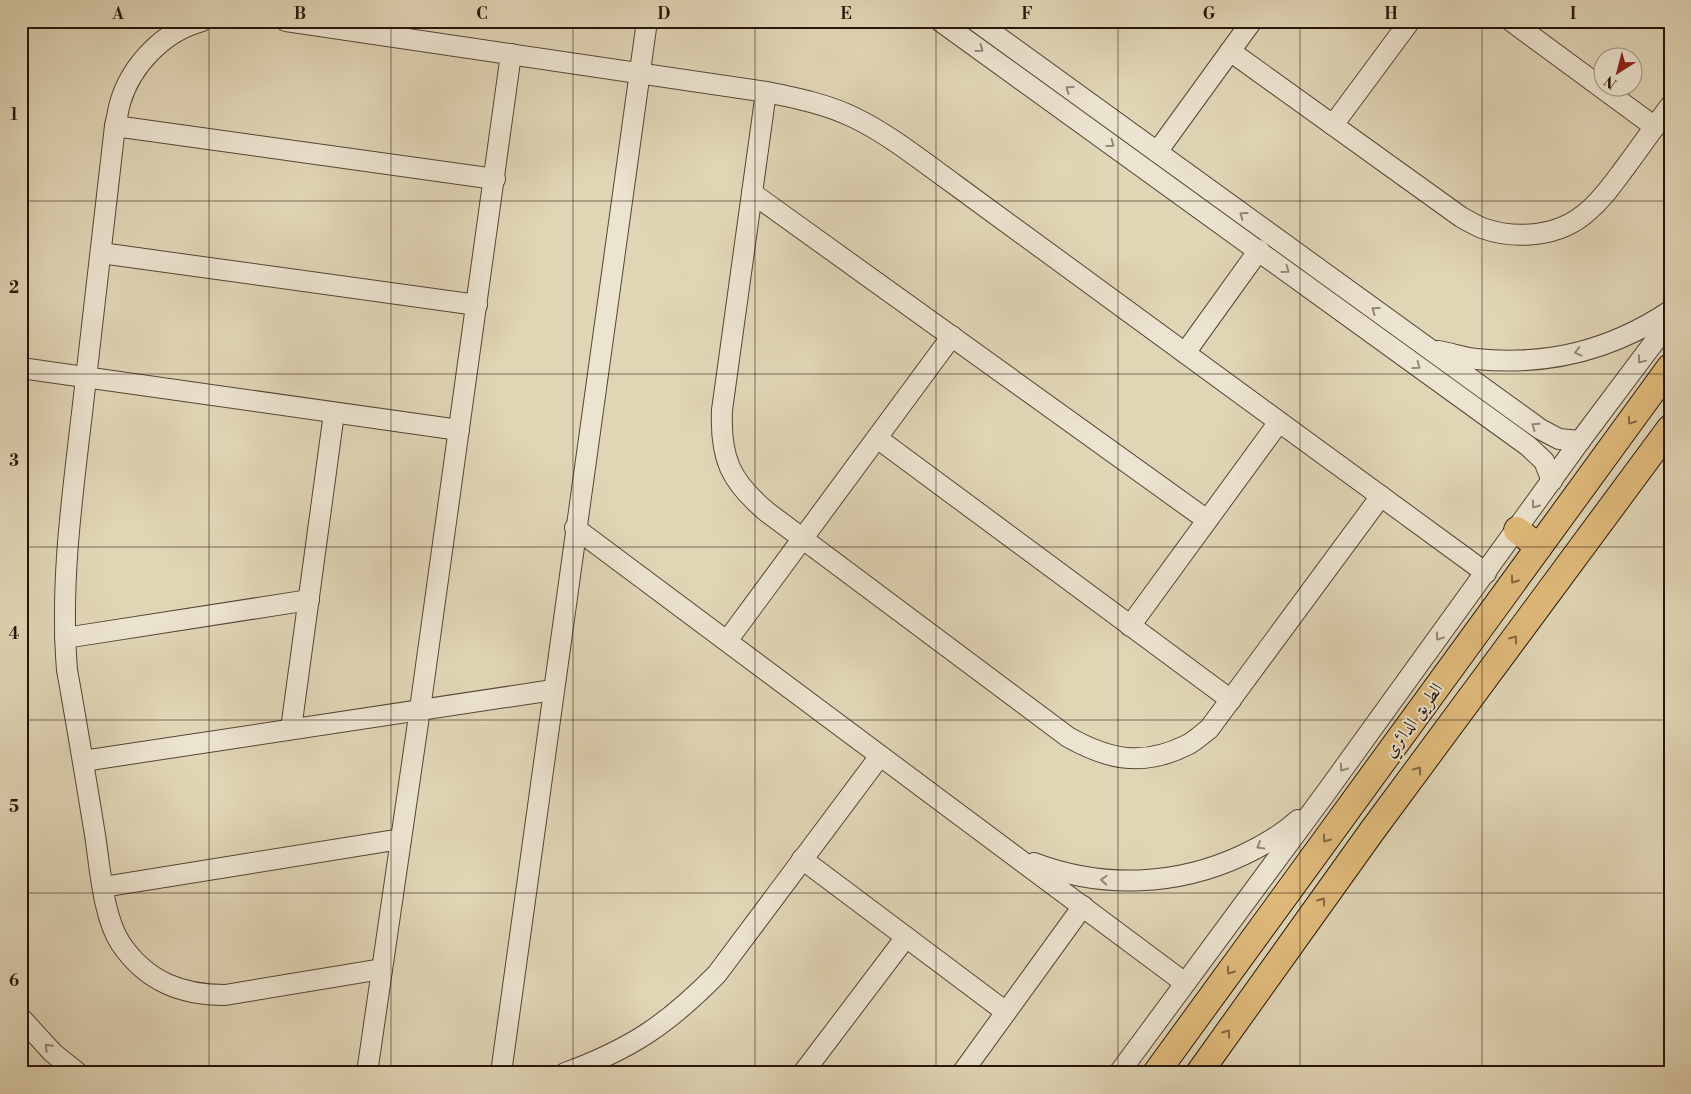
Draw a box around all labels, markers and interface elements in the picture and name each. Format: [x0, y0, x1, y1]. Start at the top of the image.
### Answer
text: A [111, 4, 124, 24]
text: B [294, 4, 306, 24]
text: C [476, 4, 488, 24]
text: D [658, 4, 671, 24]
text: E [840, 4, 852, 24]
text: F [1021, 4, 1033, 24]
text: G [1203, 4, 1216, 24]
text: H [1384, 4, 1398, 24]
text: I [1570, 4, 1576, 24]
one-way arrow [974, 43, 984, 52]
north arrow [1594, 48, 1644, 98]
text: N [1601, 71, 1621, 92]
one-way arrow [1065, 86, 1075, 95]
text: 1 [10, 105, 18, 125]
one-way arrow [1106, 138, 1115, 147]
one-way arrow [1240, 212, 1249, 221]
one-way arrow [1280, 264, 1290, 273]
text: 2 [9, 278, 19, 298]
one-way arrow [1371, 307, 1381, 316]
one-way arrow [1575, 347, 1583, 357]
one-way arrow [1638, 354, 1646, 363]
one-way arrow [1411, 360, 1420, 368]
one-way arrow [1628, 415, 1637, 425]
one-way arrow [1531, 423, 1541, 432]
text: 3 [9, 451, 19, 471]
one-way arrow [1532, 499, 1540, 508]
one-way arrow [1511, 575, 1520, 584]
text: 4 [9, 624, 20, 644]
one-way arrow [1436, 631, 1445, 641]
one-way arrow [1508, 635, 1517, 645]
street label: الطريق الدائري [1379, 678, 1451, 764]
one-way arrow [1341, 762, 1349, 771]
one-way arrow [1412, 767, 1420, 776]
text: 5 [9, 797, 19, 817]
one-way arrow [1323, 833, 1332, 843]
one-way arrow [1256, 840, 1265, 850]
one-way arrow [1100, 874, 1108, 885]
one-way arrow [1316, 897, 1325, 907]
one-way arrow [1227, 965, 1236, 975]
text: 6 [9, 971, 19, 991]
one-way arrow [1221, 1029, 1230, 1039]
one-way arrow [45, 1044, 54, 1053]

